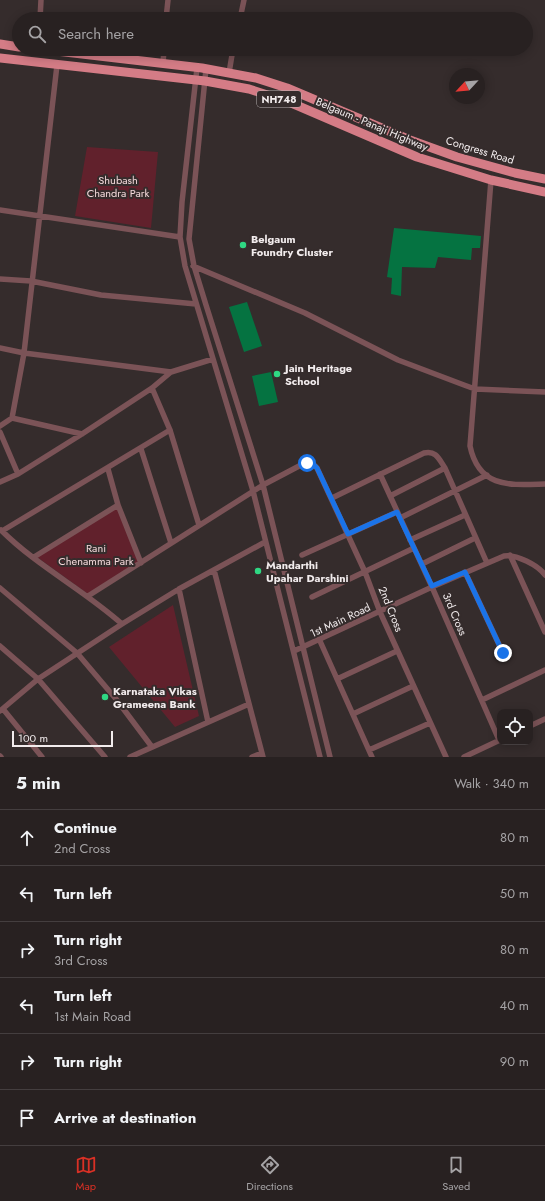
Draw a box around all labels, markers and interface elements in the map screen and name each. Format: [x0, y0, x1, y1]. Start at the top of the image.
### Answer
search box [12, 12, 533, 56]
icon: search [26, 23, 48, 45]
text: Search here [58, 23, 134, 45]
north arrow [449, 68, 485, 104]
road number: NH748 [257, 91, 301, 107]
street label: Belgaum - Panaji Highway [313, 93, 431, 155]
street label: Congress Road [444, 132, 516, 168]
park label: Shubash Chandra Park [87, 172, 149, 201]
place label: Belgaum Foundry Cluster [251, 231, 333, 260]
marker: Belgaum Foundry Cluster [238, 240, 248, 250]
place label: Jain Heritage School [283, 360, 352, 389]
marker: Jain Heritage School [272, 369, 282, 379]
route start [298, 454, 316, 472]
park label: Rani Chenamma Park [58, 540, 134, 569]
place label: Mandarthi Upahar Darshini [266, 557, 349, 586]
marker: Mandarthi Upahar Darshini [253, 566, 263, 576]
street label: 2nd Cross [375, 584, 408, 635]
street label: 3rd Cross [439, 590, 471, 639]
street label: 1st Main Road [307, 599, 373, 641]
route end [494, 644, 512, 662]
place label: Karnataka Vikas Grameena Bank [113, 683, 197, 712]
marker: Karnataka Vikas Grameena Bank [100, 692, 110, 702]
map controls [497, 709, 533, 745]
button: locate [497, 709, 533, 745]
scale bar [12, 729, 113, 748]
text: 100 m [18, 730, 48, 746]
text: 5 min [16, 771, 60, 795]
text: Walk · 340 m [454, 774, 529, 793]
text: Continue [54, 817, 117, 839]
icon: ahead [16, 827, 38, 849]
text: 80 m [500, 828, 529, 847]
text: 2nd Cross [54, 839, 110, 858]
icon: left [16, 883, 38, 905]
text: Turn left [54, 883, 112, 905]
text: 50 m [500, 884, 529, 903]
text: Turn right [54, 929, 122, 951]
icon: right [16, 939, 38, 961]
text: 80 m [500, 940, 529, 959]
text: 3rd Cross [54, 951, 108, 970]
text: Turn left [54, 985, 112, 1007]
icon: left [16, 995, 38, 1017]
text: 40 m [500, 996, 529, 1015]
text: 1st Main Road [54, 1007, 131, 1026]
icon: right [16, 1051, 38, 1073]
text: Turn right [54, 1051, 122, 1073]
text: 90 m [500, 1052, 529, 1071]
icon: arrive [16, 1107, 38, 1129]
text: Arrive at destination [54, 1107, 196, 1129]
tab: Map [75, 1154, 97, 1194]
tab: Directions [246, 1154, 293, 1194]
tab: Saved [442, 1154, 470, 1194]

